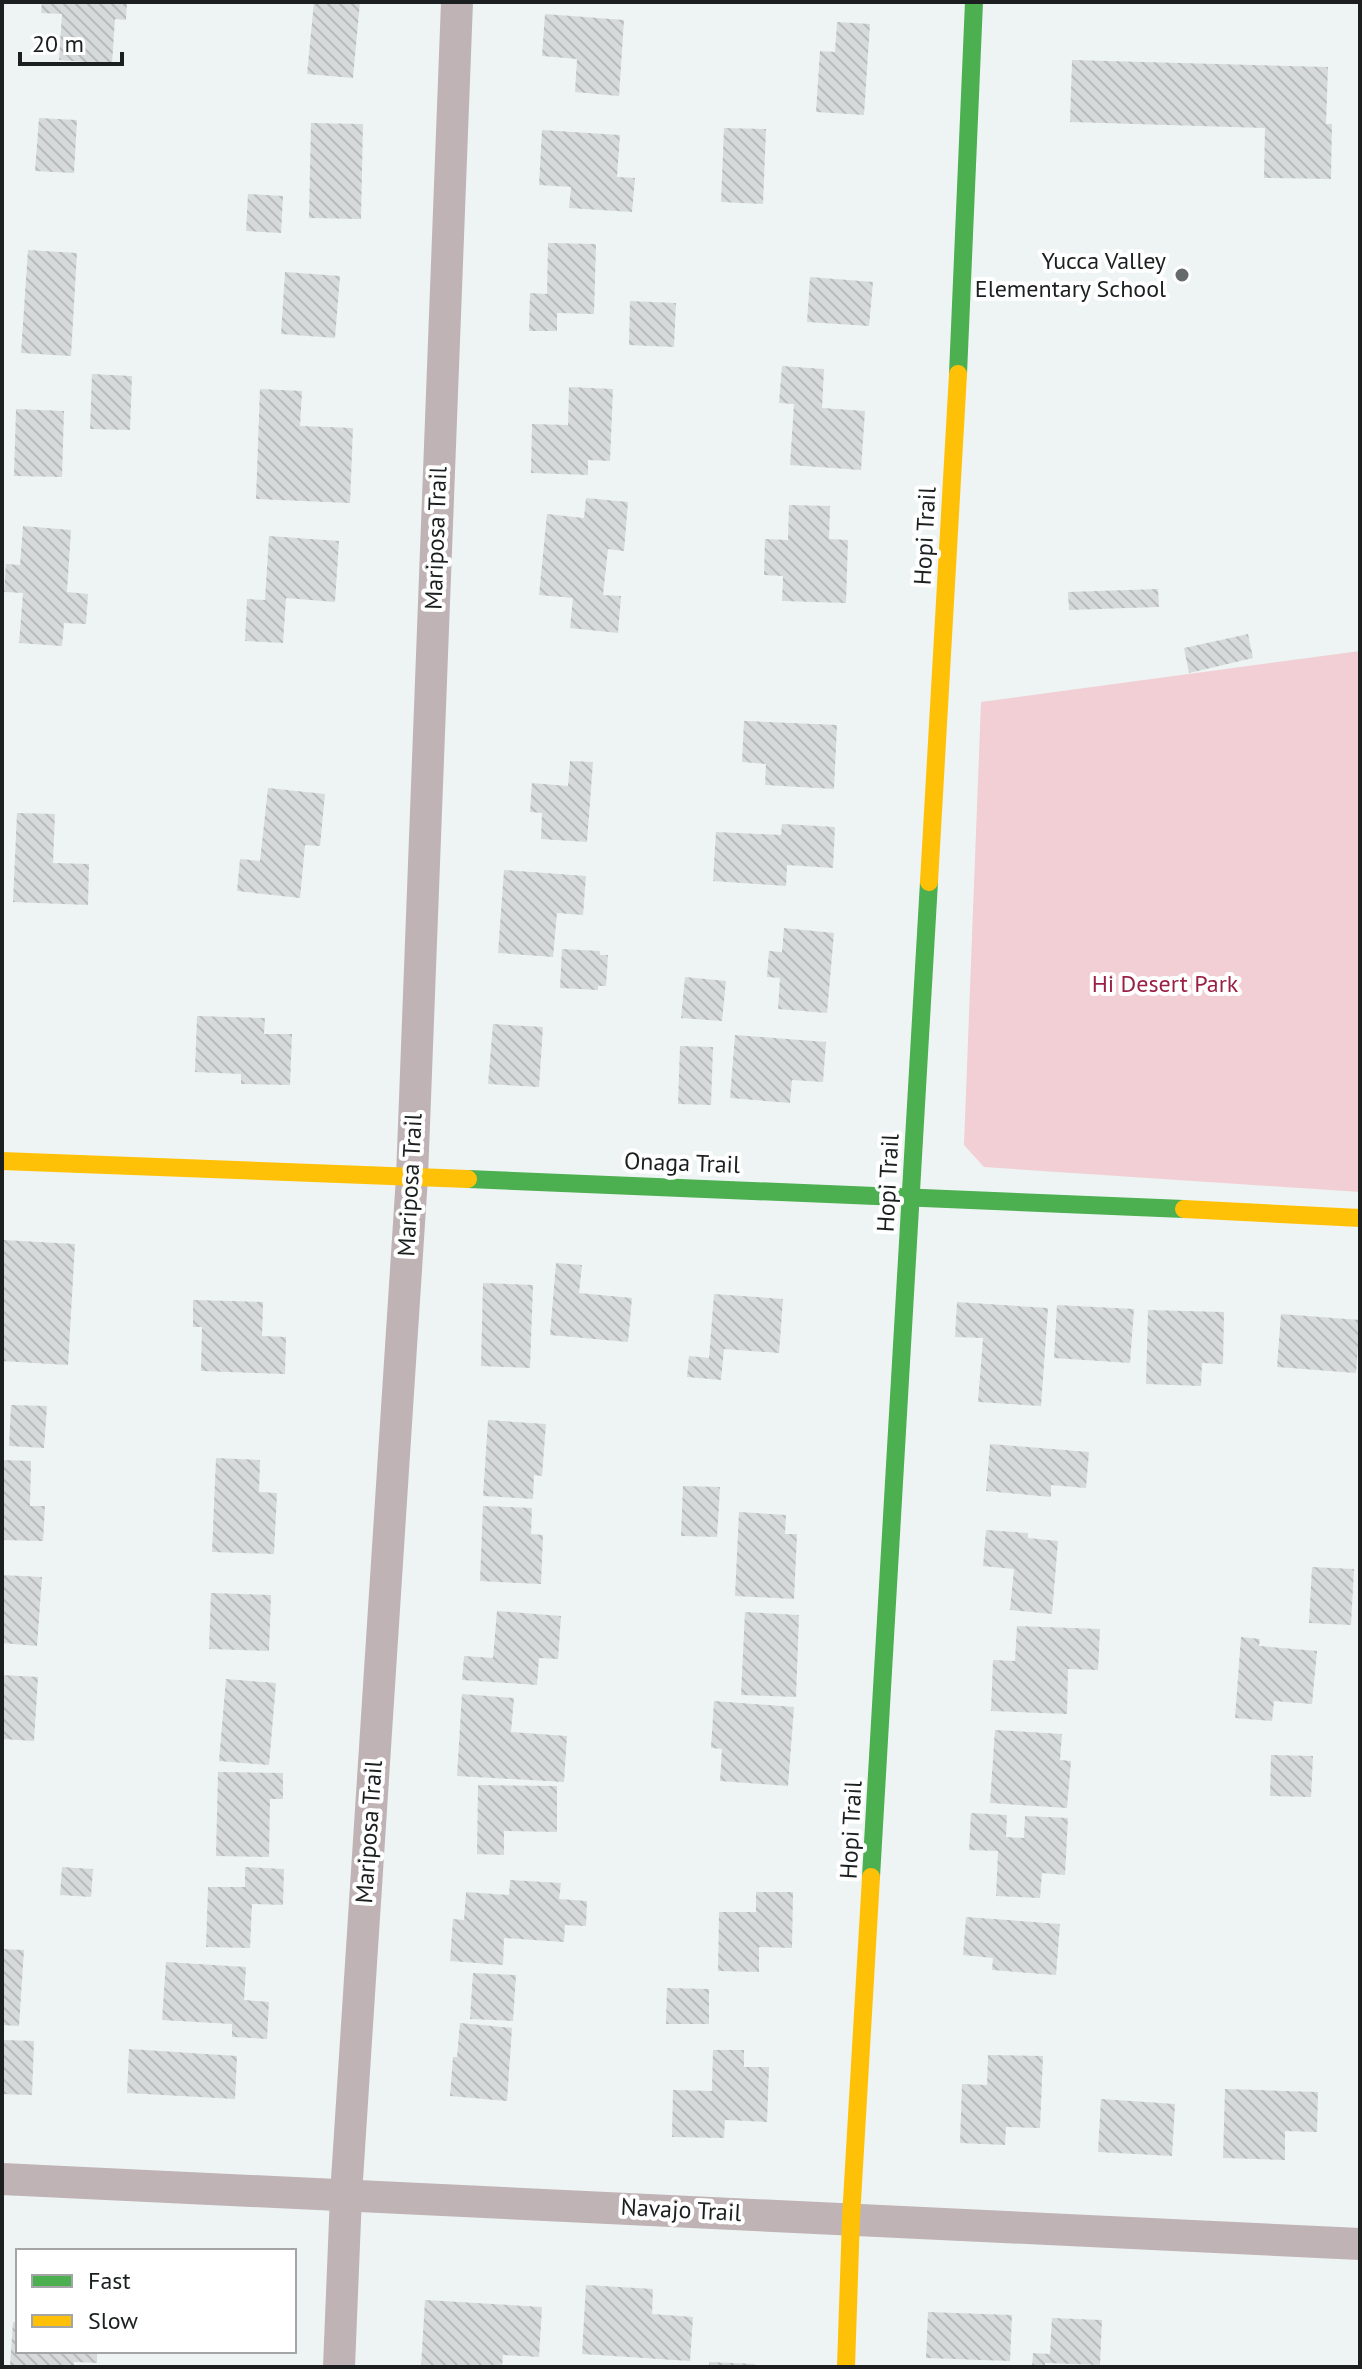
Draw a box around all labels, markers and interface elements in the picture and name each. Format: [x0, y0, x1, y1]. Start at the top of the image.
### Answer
scale bar [20, 16, 122, 66]
text: 20 m [32, 28, 84, 59]
place label: Yucca Valley Elementary School [975, 245, 1166, 304]
marker: Yucca Valley Elementary School [1173, 266, 1191, 284]
street label: Mariposa Trail [418, 466, 453, 610]
street label: Hopi Trail [906, 486, 943, 586]
park label: Hi Desert Park [1092, 968, 1239, 999]
street label: Mariposa Trail [390, 1113, 429, 1257]
street label: Hopi Trail [869, 1133, 906, 1233]
street label: Onaga Trail [623, 1145, 741, 1180]
street label: Mariposa Trail [348, 1759, 389, 1905]
street label: Hopi Trail [832, 1780, 869, 1880]
street label: Navajo Trail [620, 2191, 742, 2228]
legend [16, 2249, 296, 2353]
text: Fast [88, 2265, 131, 2296]
text: Slow [88, 2305, 138, 2336]

